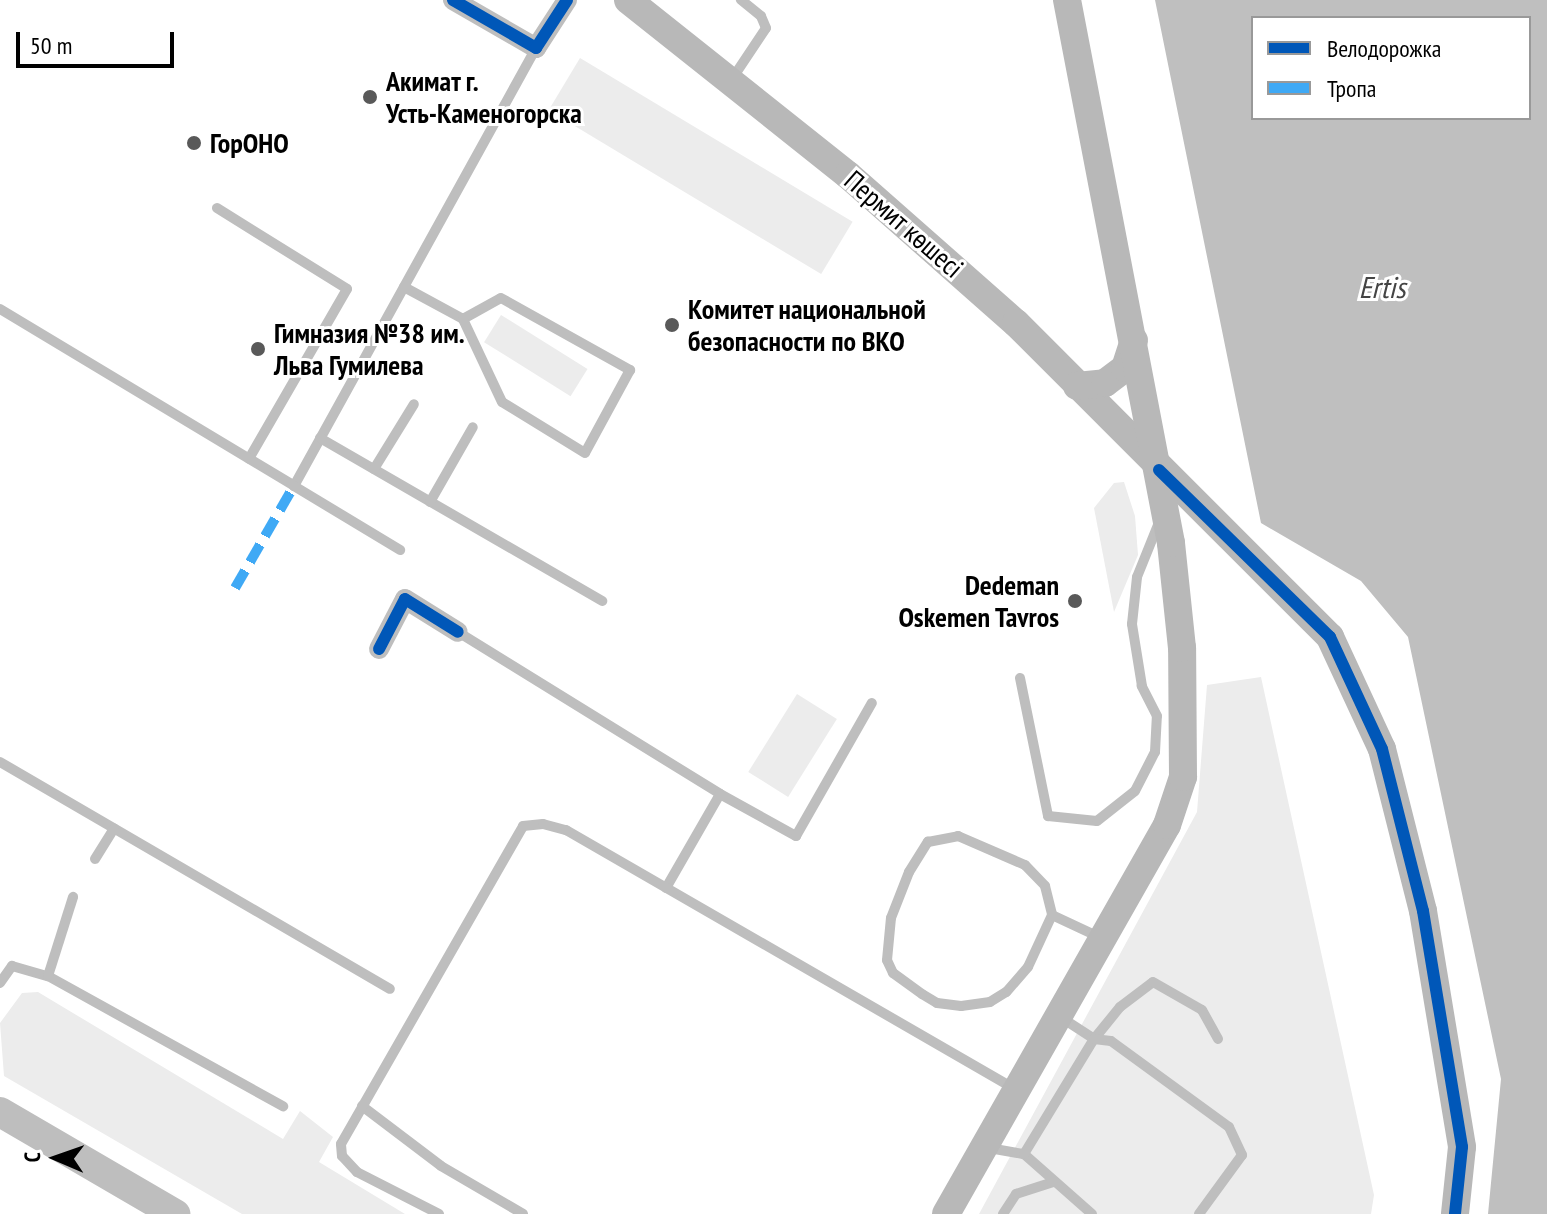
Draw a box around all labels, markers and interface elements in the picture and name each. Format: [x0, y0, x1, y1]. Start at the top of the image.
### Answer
scale bar [20, 16, 178, 66]
legend [1251, 16, 1531, 120]
text: 50 m [30, 30, 72, 61]
text: Велодорожка [1327, 33, 1441, 64]
place label: Акимат г. Усть-Каменогорска [386, 64, 582, 130]
text: Тропа [1327, 73, 1376, 104]
marker: Акимат г. Усть-Каменогорска [361, 88, 379, 106]
place label: ГорОНО [210, 126, 289, 160]
marker: ГорОНО [185, 134, 203, 152]
street label: Пермит көшесі [838, 163, 970, 285]
water label: Ertis [1359, 269, 1405, 305]
place label: Комитет национальной безопасности по ВКО [688, 292, 927, 358]
place label: Гимназия №38 им. Льва Гумилева [274, 316, 465, 382]
marker: Комитет национальной безопасности по ВКО [663, 316, 681, 334]
marker: Гимназия №38 им. Льва Гумилева [249, 340, 267, 358]
place label: Dedeman Oskemen Tavros [898, 568, 1059, 634]
marker: Dedeman Oskemen Tavros [1066, 592, 1084, 610]
north arrow [16, 1118, 96, 1198]
text: С [18, 1152, 46, 1163]

